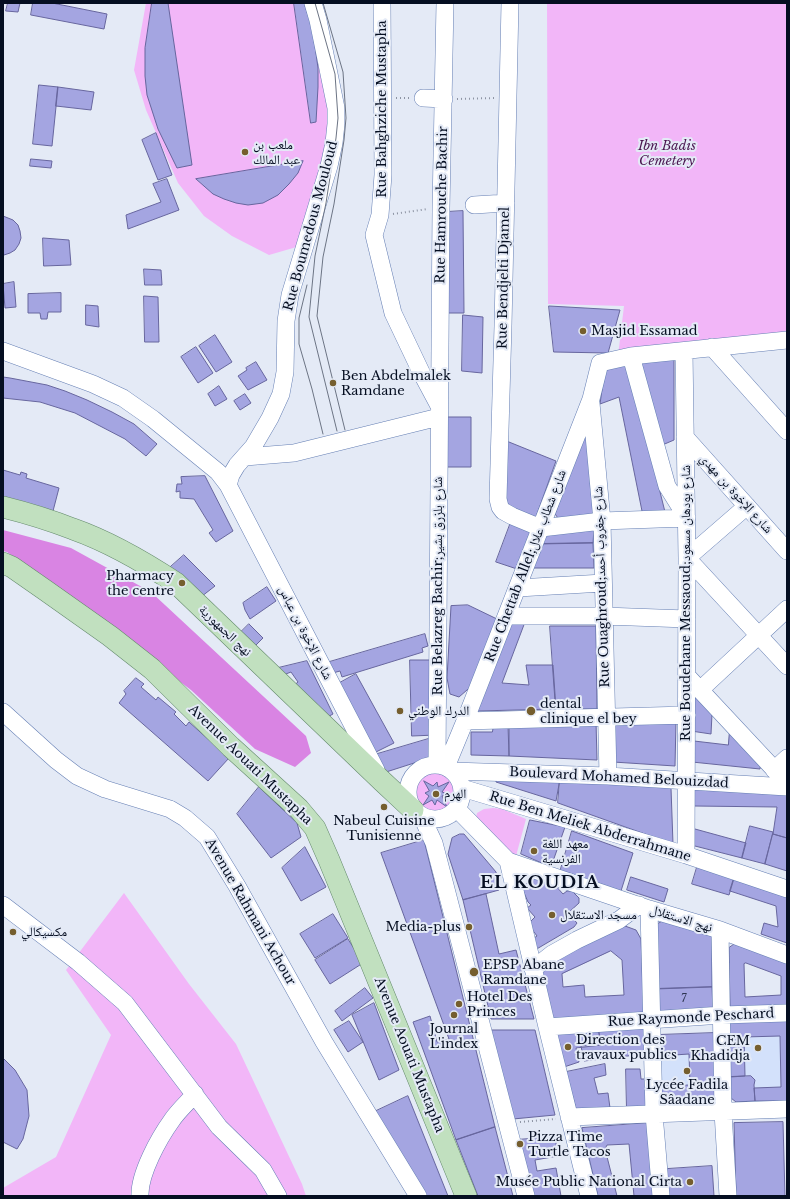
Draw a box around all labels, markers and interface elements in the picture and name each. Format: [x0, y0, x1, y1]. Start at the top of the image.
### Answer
street label: Rue Bahghziche Mustapha [374, 20, 390, 198]
street label: Rue Hamrouche Bachir [433, 126, 451, 284]
place label: ملعب بن عبد المالك [253, 137, 300, 168]
park label: Ibn Badis Cemetery [638, 138, 696, 169]
street label: Rue Boumedous Mouloud [281, 139, 341, 313]
marker: ملعب بن عبد المالك [240, 147, 250, 157]
street label: Rue Bendjelti Djamel [495, 207, 513, 349]
place label: Masjid Essamad [591, 323, 698, 339]
marker: Masjid Essamad [578, 326, 588, 336]
place label: Ben Abdelmalek Ramdane [341, 368, 451, 399]
marker: Ben Abdelmalek Ramdane [328, 378, 338, 388]
street label: شارع الإخوة بن مهدي [696, 451, 776, 537]
street label: Rue Boudehane Messaoud;شارع بودهان مسعود [678, 465, 694, 741]
street label: Rue Chettab Allel;شارع شطاب علال [482, 468, 570, 664]
street label: Rue Belazreg Bachir;شارع بلزرق بشير [430, 477, 446, 695]
street label: Rue Ouaghroud;شارع جغروب أحمد [591, 486, 613, 688]
place label: Pharmacy the centre [106, 568, 174, 599]
marker: Pharmacy the centre [177, 578, 187, 588]
street label: شارع الإخوة بن عباس [275, 583, 335, 683]
street label: نهج الجمهورية [195, 602, 255, 660]
place label: dental clinique el bey [540, 696, 637, 727]
street label: Avenue Aouati Mustapha [185, 702, 315, 828]
place label: الدرك الوطني [408, 703, 469, 719]
marker: dental clinique el bey [525, 705, 537, 717]
marker: الدرك الوطني [395, 706, 405, 716]
street label: Boulevard Mohamed Belouizdad [509, 764, 729, 792]
place label: الهرم [444, 786, 466, 802]
marker: الهرم [431, 789, 441, 799]
street label: Rue Ben Meliek Abderrahmane [487, 789, 693, 865]
marker: Nabeul Cuisine Tunisienne [379, 802, 389, 812]
place label: Nabeul Cuisine Tunisienne [333, 813, 435, 844]
street label: Avenue Rahmani Achour [201, 836, 299, 988]
place label: معهد اللغة الفرنسية [542, 836, 588, 867]
marker: معهد اللغة الفرنسية [529, 846, 539, 856]
district label: EL KOUDIA [480, 873, 600, 893]
street label: نهج الاستقلال [648, 902, 714, 936]
place label: مسجد الاستقلال [560, 907, 637, 923]
marker: مسجد الاستقلال [547, 910, 557, 920]
place label: Media-plus [386, 919, 461, 935]
marker: Media-plus [464, 922, 474, 932]
place label: مكسيكالي [21, 924, 67, 940]
marker: مكسيكالي [8, 927, 18, 937]
place label: EPSP Abane Ramdane [483, 957, 565, 988]
marker: EPSP Abane Ramdane [468, 966, 480, 978]
street label: Avenue Aouati Mustapha [371, 975, 447, 1135]
place label: Hotel Des Princes [467, 989, 532, 1020]
house number: 7 [681, 992, 687, 1006]
marker: Hotel Des Princes [454, 999, 464, 1009]
street label: Rue Raymonde Peschard [607, 1006, 775, 1030]
marker: Journal L'index [449, 1010, 459, 1020]
place label: Journal L'index [430, 1021, 478, 1052]
place label: Direction des travaux publics [576, 1032, 677, 1063]
place label: CEM Khadidja [691, 1033, 750, 1064]
marker: Direction des travaux publics [563, 1042, 573, 1052]
marker: CEM Khadidja [753, 1043, 763, 1053]
marker: Lycée Fadila Sâadane [682, 1066, 692, 1076]
place label: Lycée Fadila Sâadane [646, 1077, 728, 1108]
place label: Pizza Time Turtle Tacos [528, 1129, 611, 1160]
marker: Pizza Time Turtle Tacos [515, 1139, 525, 1149]
place label: Musée Public National Cirta [496, 1174, 682, 1190]
marker: Musée Public National Cirta [685, 1177, 695, 1187]

